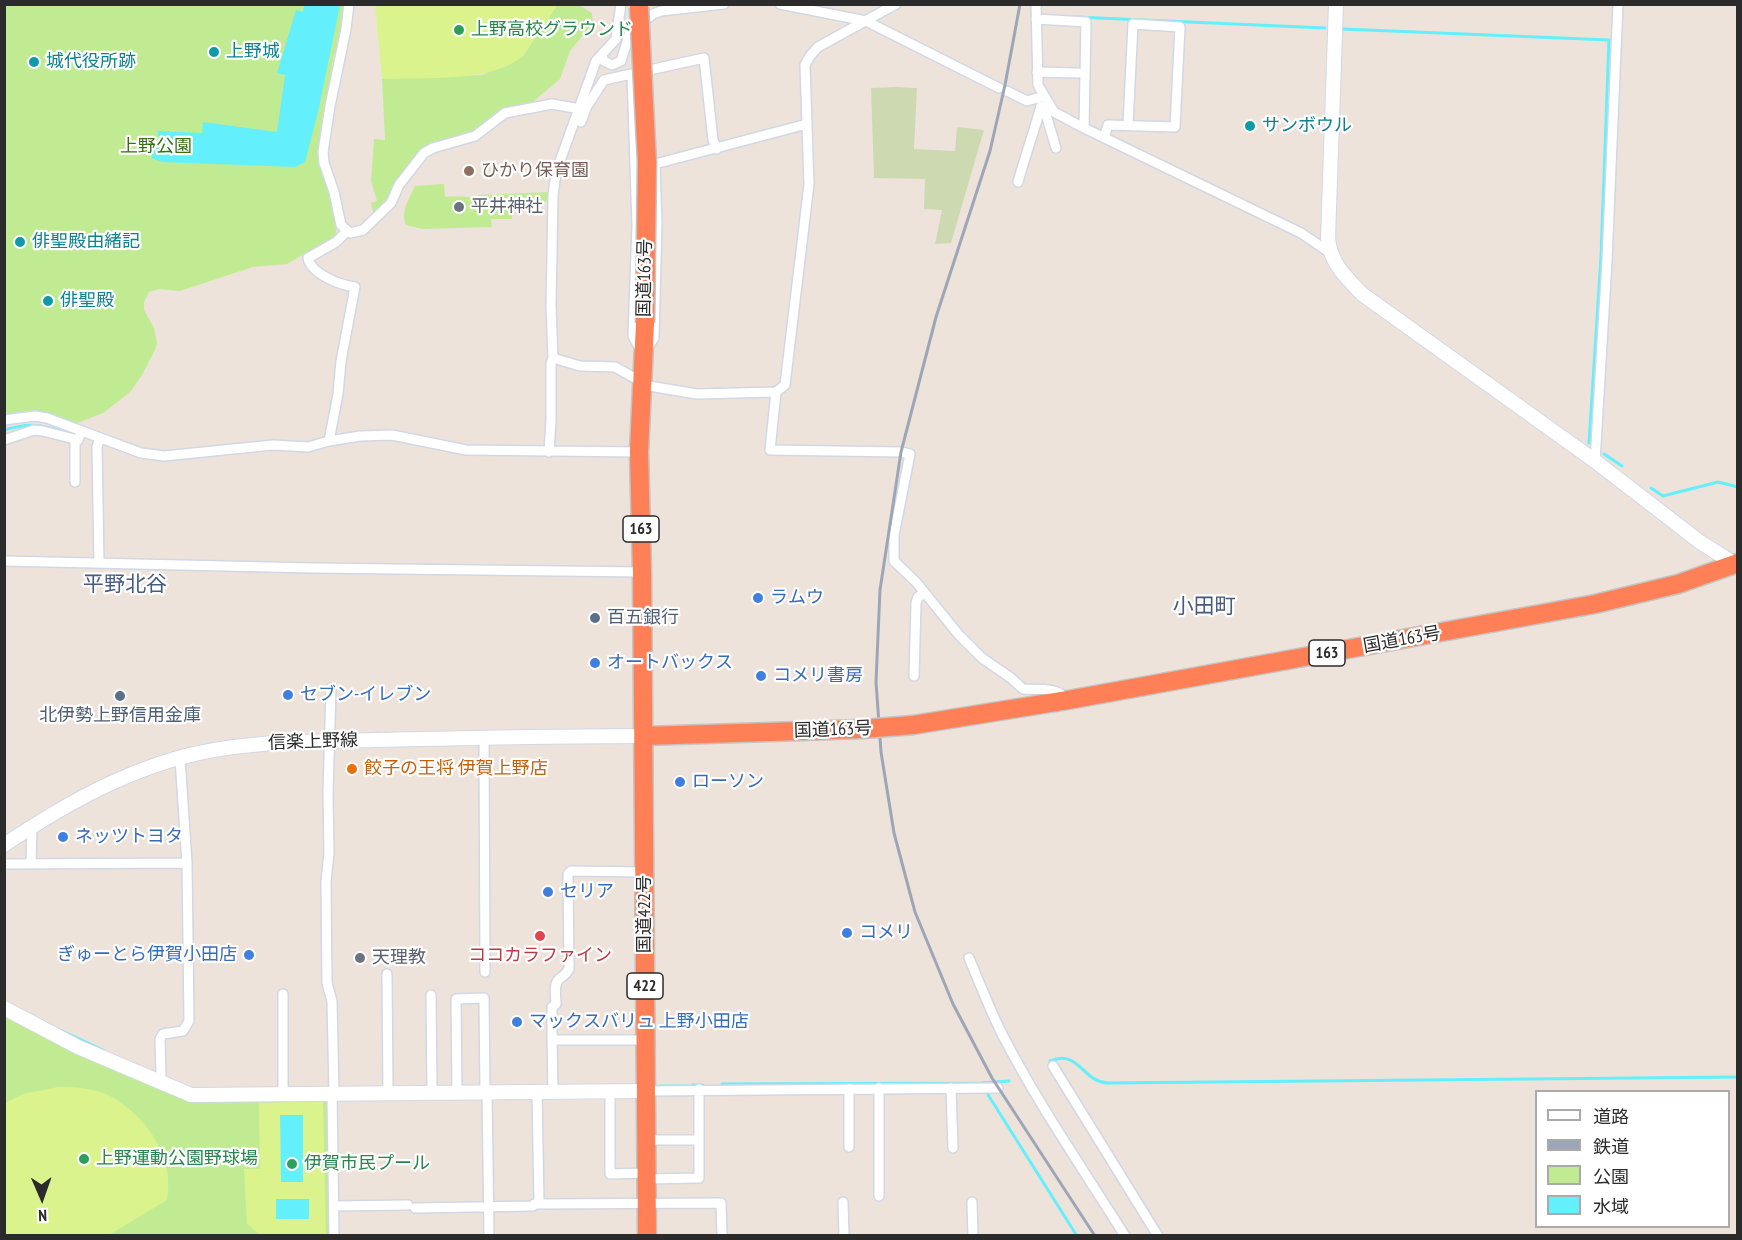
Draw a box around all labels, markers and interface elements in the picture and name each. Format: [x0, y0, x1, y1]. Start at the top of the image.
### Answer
place label: 上野高校グラウンド [471, 19, 633, 41]
marker: 上野高校グラウンド [452, 23, 466, 37]
place label: 上野城 [226, 41, 280, 63]
marker: 上野城 [207, 45, 221, 59]
place label: 城代役所跡 [46, 51, 136, 73]
marker: 城代役所跡 [27, 55, 41, 69]
place label: サンボウル [1262, 115, 1352, 137]
marker: サンボウル [1243, 119, 1257, 133]
park label: 上野公園 [120, 136, 192, 158]
place label: ひかり保育園 [481, 160, 589, 182]
marker: ひかり保育園 [462, 164, 476, 178]
place label: 平井神社 [471, 196, 543, 218]
marker: 平井神社 [452, 200, 466, 214]
place label: 俳聖殿由緒記 [32, 231, 140, 253]
marker: 俳聖殿由緒記 [13, 235, 27, 249]
street label: 国道163号 [634, 239, 656, 317]
place label: 俳聖殿 [60, 290, 114, 312]
marker: 俳聖殿 [41, 294, 55, 308]
road number: 163 [623, 516, 659, 542]
district label: 平野北谷 [83, 572, 167, 598]
place label: ラムウ [770, 587, 824, 609]
marker: ラムウ [751, 591, 765, 605]
district label: 小田町 [1173, 594, 1235, 620]
place label: 百五銀行 [607, 607, 679, 629]
marker: 百五銀行 [588, 611, 602, 625]
street label: 国道163号 [1362, 623, 1442, 657]
road number: 163 [1309, 640, 1345, 666]
place label: オートバックス [607, 652, 733, 674]
marker: オートバックス [588, 656, 602, 670]
place label: コメリ書房 [773, 665, 863, 687]
marker: コメリ書房 [754, 669, 768, 683]
place label: セブン-イレブン [300, 684, 431, 706]
marker: セブン-イレブン [281, 688, 295, 702]
marker: 北伊勢上野信用金庫 [113, 689, 127, 703]
place label: 北伊勢上野信用金庫 [39, 705, 201, 727]
street label: 国道163号 [793, 718, 873, 742]
street label: 信楽上野線 [268, 730, 358, 754]
place label: 餃子の王将 伊賀上野店 [364, 758, 548, 780]
marker: 餃子の王将 伊賀上野店 [345, 762, 359, 776]
place label: ローソン [692, 771, 764, 793]
marker: ローソン [673, 775, 687, 789]
place label: ネッツトヨタ [75, 826, 183, 848]
marker: ネッツトヨタ [56, 830, 70, 844]
street label: 国道422号 [634, 875, 656, 953]
place label: セリア [560, 881, 614, 903]
marker: セリア [541, 885, 555, 899]
place label: コメリ [859, 922, 913, 944]
marker: コメリ [840, 926, 854, 940]
marker: ココカラファイン [533, 929, 547, 943]
place label: ぎゅーとら伊賀小田店 [57, 944, 237, 966]
place label: ココカラファイン [468, 945, 612, 967]
place label: 天理教 [372, 947, 426, 969]
marker: ぎゅーとら伊賀小田店 [242, 948, 256, 962]
marker: 天理教 [353, 951, 367, 965]
road number: 422 [627, 973, 663, 999]
place label: マックスバリュ 上野小田店 [529, 1011, 749, 1033]
marker: マックスバリュ 上野小田店 [510, 1015, 524, 1029]
legend [1535, 1090, 1730, 1228]
text: 道路 [1593, 1105, 1629, 1128]
text: 鉄道 [1593, 1135, 1629, 1158]
place label: 上野運動公園野球場 [96, 1148, 258, 1170]
marker: 上野運動公園野球場 [77, 1152, 91, 1166]
place label: 伊賀市民プール [304, 1153, 430, 1175]
marker: 伊賀市民プール [285, 1157, 299, 1171]
text: 公園 [1593, 1165, 1629, 1188]
north arrow [12, 1168, 72, 1228]
text: 水域 [1593, 1195, 1629, 1218]
text: N [38, 1206, 47, 1226]

